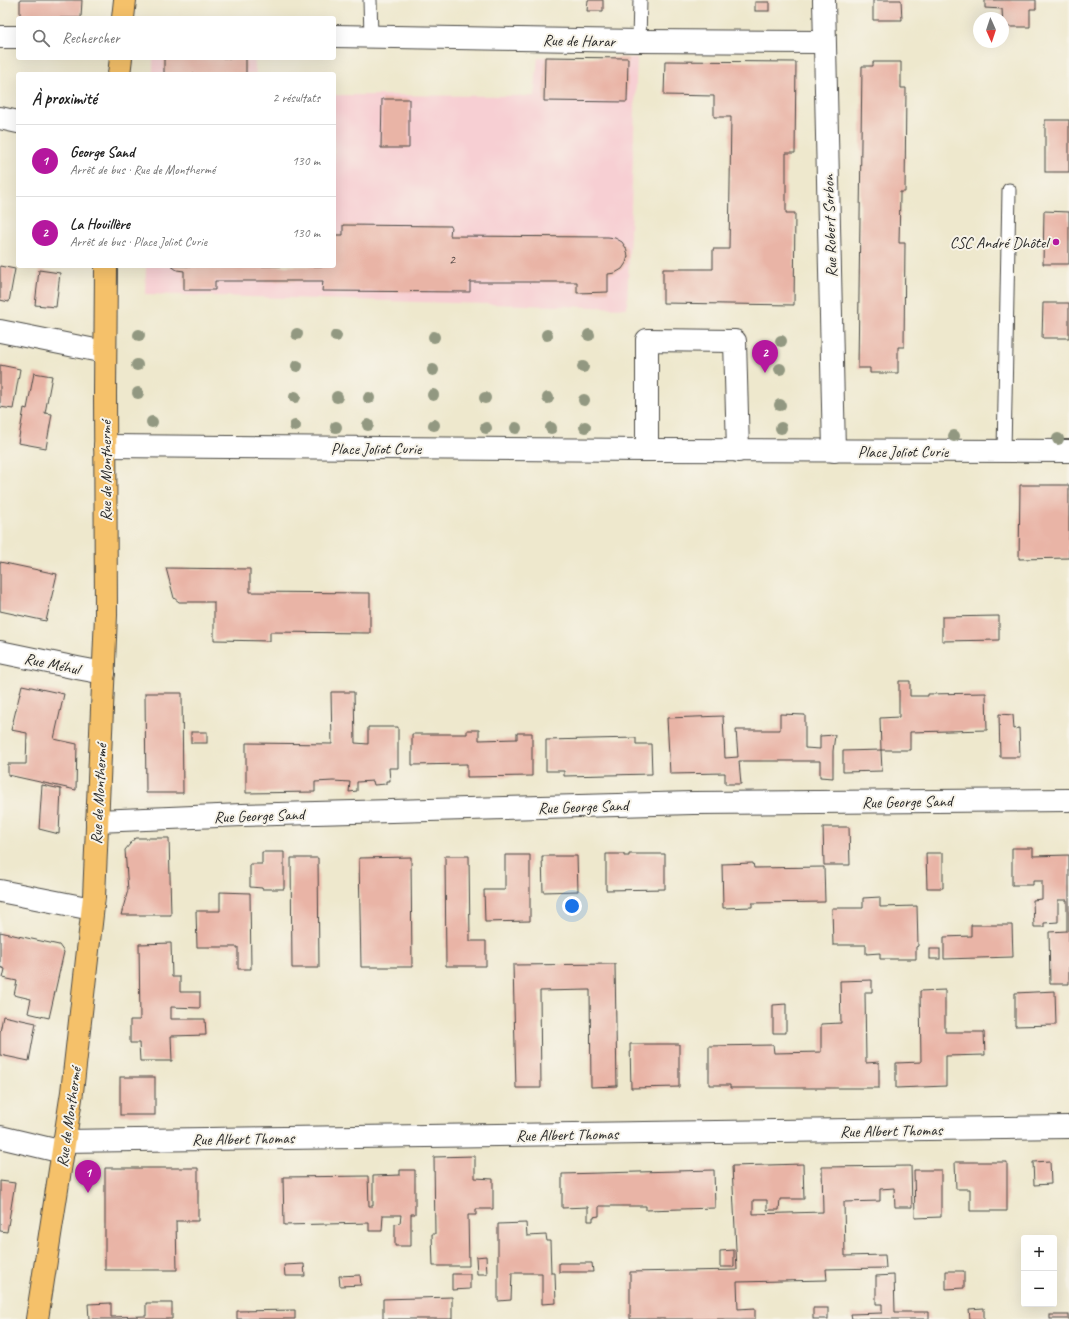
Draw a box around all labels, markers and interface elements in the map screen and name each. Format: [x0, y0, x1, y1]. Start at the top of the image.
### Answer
north arrow [973, 12, 1009, 48]
search box [16, 16, 336, 60]
icon: search [30, 27, 52, 49]
text: Rechercher [62, 29, 120, 48]
street label: Rue de Harar [543, 30, 617, 52]
text: À proximité [32, 88, 97, 109]
text: 2 résultats [272, 90, 320, 106]
text: George Sand [70, 143, 134, 162]
text: 1 [42, 153, 48, 169]
text: 130 m [292, 153, 320, 169]
text: Arrêt de bus · Rue de Monthermé [70, 162, 215, 178]
street label: Rue Robert Sorbon [818, 173, 842, 278]
text: La Houillère [70, 215, 130, 234]
text: 2 [42, 225, 48, 241]
text: 130 m [292, 225, 320, 241]
place label: CSC André Dhôtel [950, 233, 1051, 253]
text: Arrêt de bus · Place Joliot Curie [70, 234, 207, 250]
marker: CSC André Dhôtel [1051, 237, 1061, 247]
house number: 2 [449, 251, 457, 268]
pin: 2 [752, 340, 778, 373]
street label: Rue de Monthermé [96, 418, 116, 521]
street label: Place Joliot Curie [331, 439, 423, 459]
street label: Place Joliot Curie [858, 442, 950, 462]
street label: Rue Méhul [22, 648, 84, 680]
street label: Rue de Monthermé [86, 740, 112, 845]
street label: Rue George Sand [862, 791, 955, 813]
street label: Rue George Sand [538, 795, 631, 819]
street label: Rue George Sand [214, 804, 307, 828]
your location [562, 896, 582, 916]
street label: Rue de Monthermé [52, 1063, 86, 1168]
street label: Rue Albert Thomas [840, 1120, 944, 1142]
street label: Rue Albert Thomas [516, 1124, 620, 1146]
street label: Rue Albert Thomas [192, 1128, 296, 1150]
pin: 1 [75, 1160, 101, 1193]
map controls [1021, 1235, 1057, 1307]
button: + [1021, 1235, 1057, 1271]
button: − [1021, 1271, 1057, 1307]

